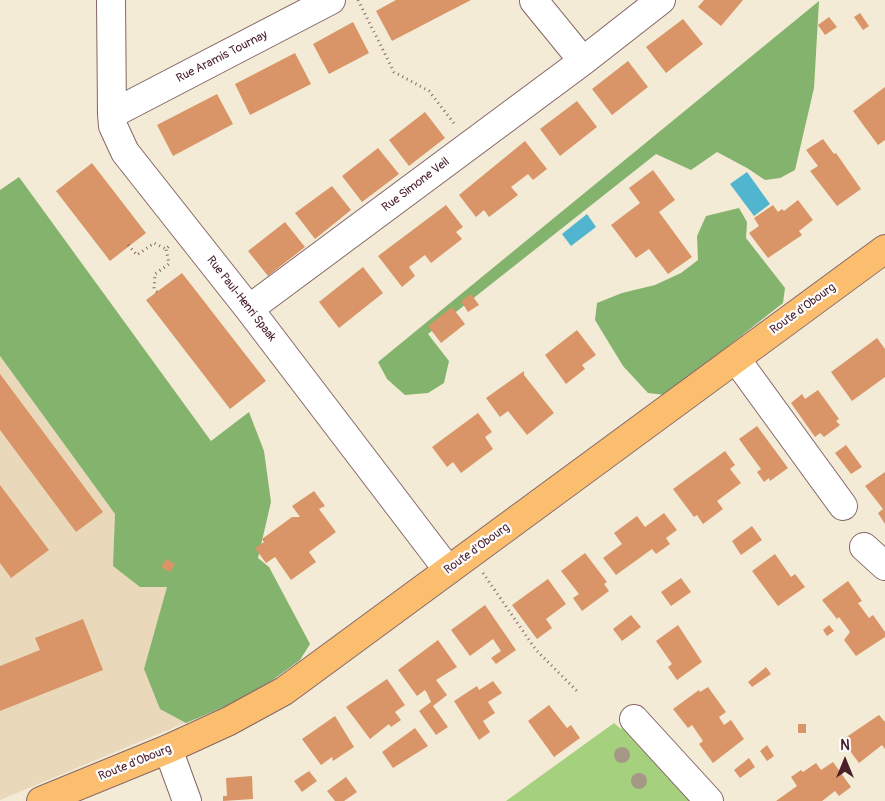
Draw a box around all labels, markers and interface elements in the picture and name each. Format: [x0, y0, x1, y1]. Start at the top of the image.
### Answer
street label: Rue Aramis Tournay [174, 28, 270, 86]
street label: Rue Simone Veil [379, 155, 453, 215]
street label: Rue Paul-Henri Spaak [203, 253, 279, 345]
street label: Route d'Obourg [767, 280, 839, 338]
street label: Route d'Obourg [441, 520, 513, 578]
north arrow [820, 736, 870, 786]
text: N [840, 737, 850, 754]
street label: Route d'Obourg [96, 742, 174, 784]

